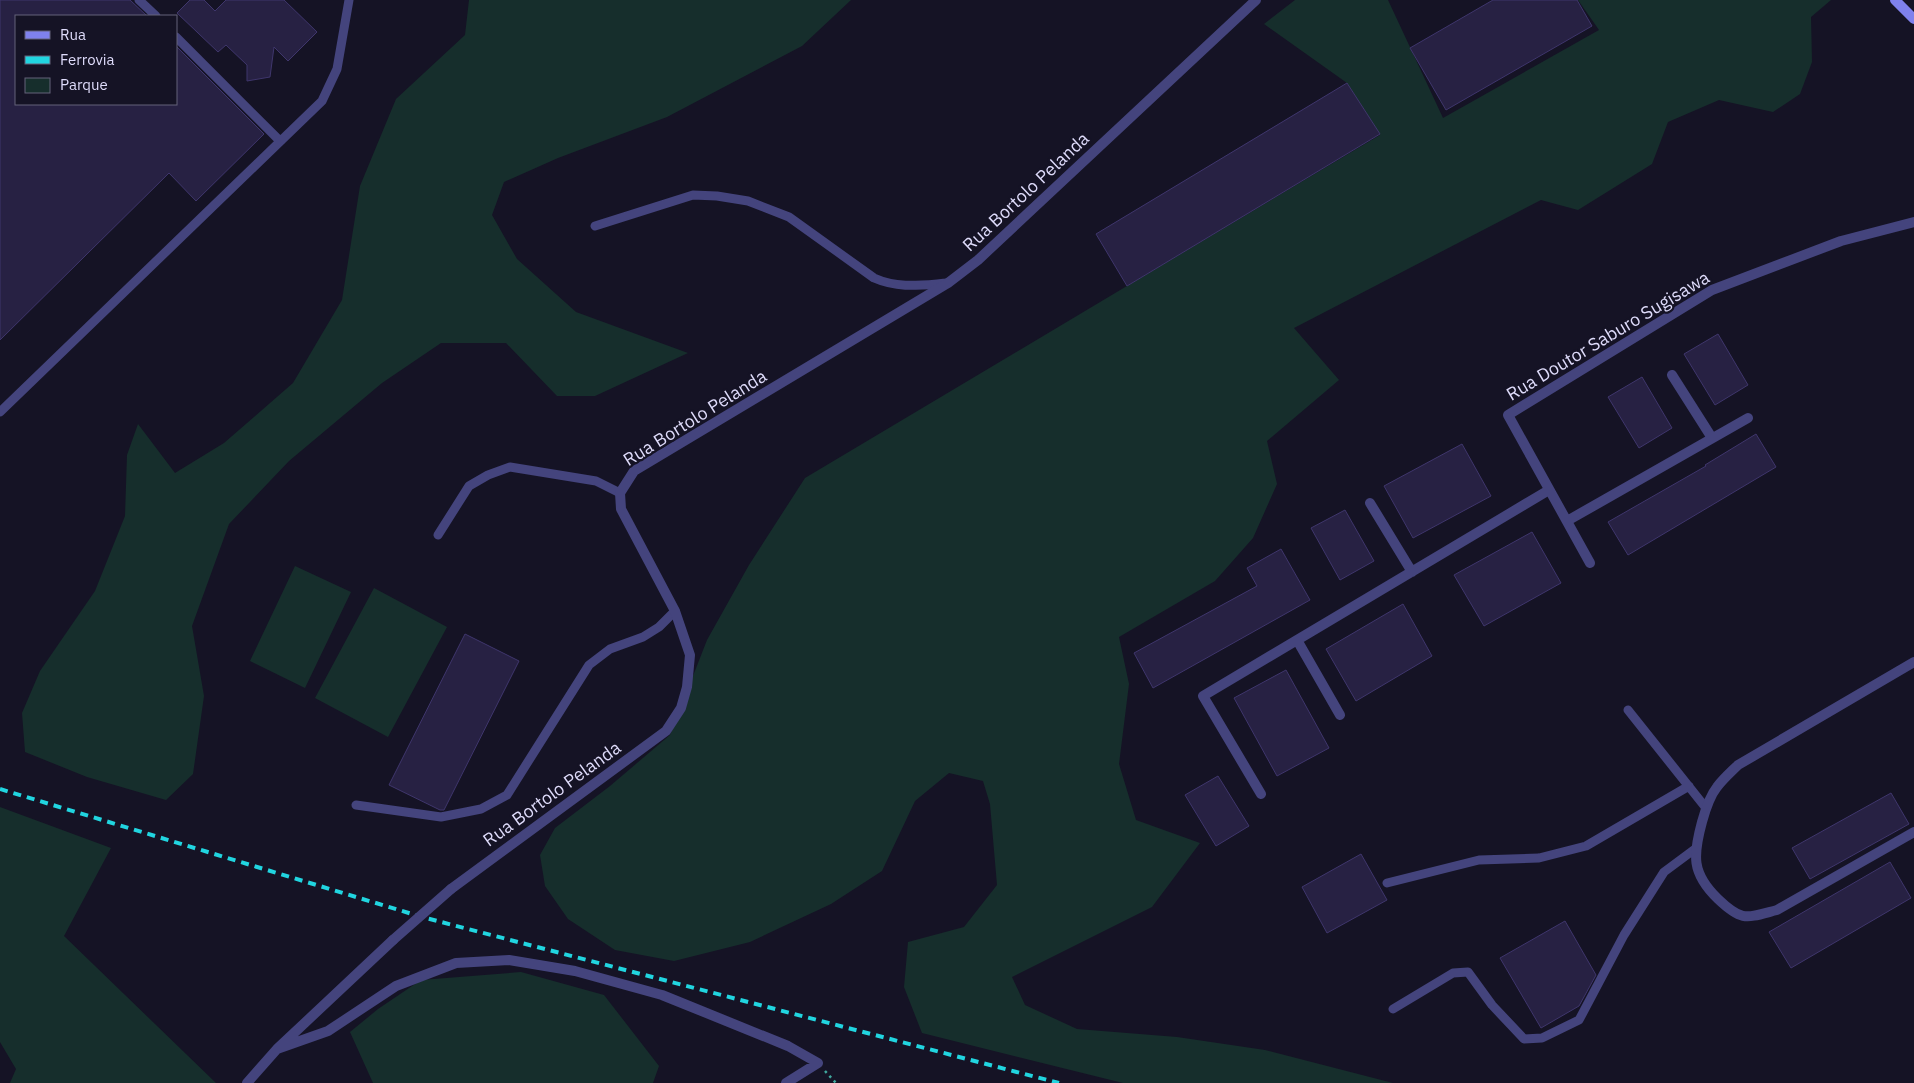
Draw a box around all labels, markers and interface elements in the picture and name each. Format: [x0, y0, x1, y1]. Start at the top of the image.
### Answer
legend [15, 15, 178, 105]
text: Rua [60, 25, 86, 44]
text: Ferrovia [60, 50, 115, 69]
text: Parque [60, 75, 108, 94]
street label: Rua Bortolo Pelanda [958, 127, 1094, 256]
street label: Rua Doutor Saburo Sugisawa [1502, 266, 1714, 405]
street label: Rua Bortolo Pelanda [619, 364, 771, 471]
street label: Rua Bortolo Pelanda [478, 736, 625, 851]

